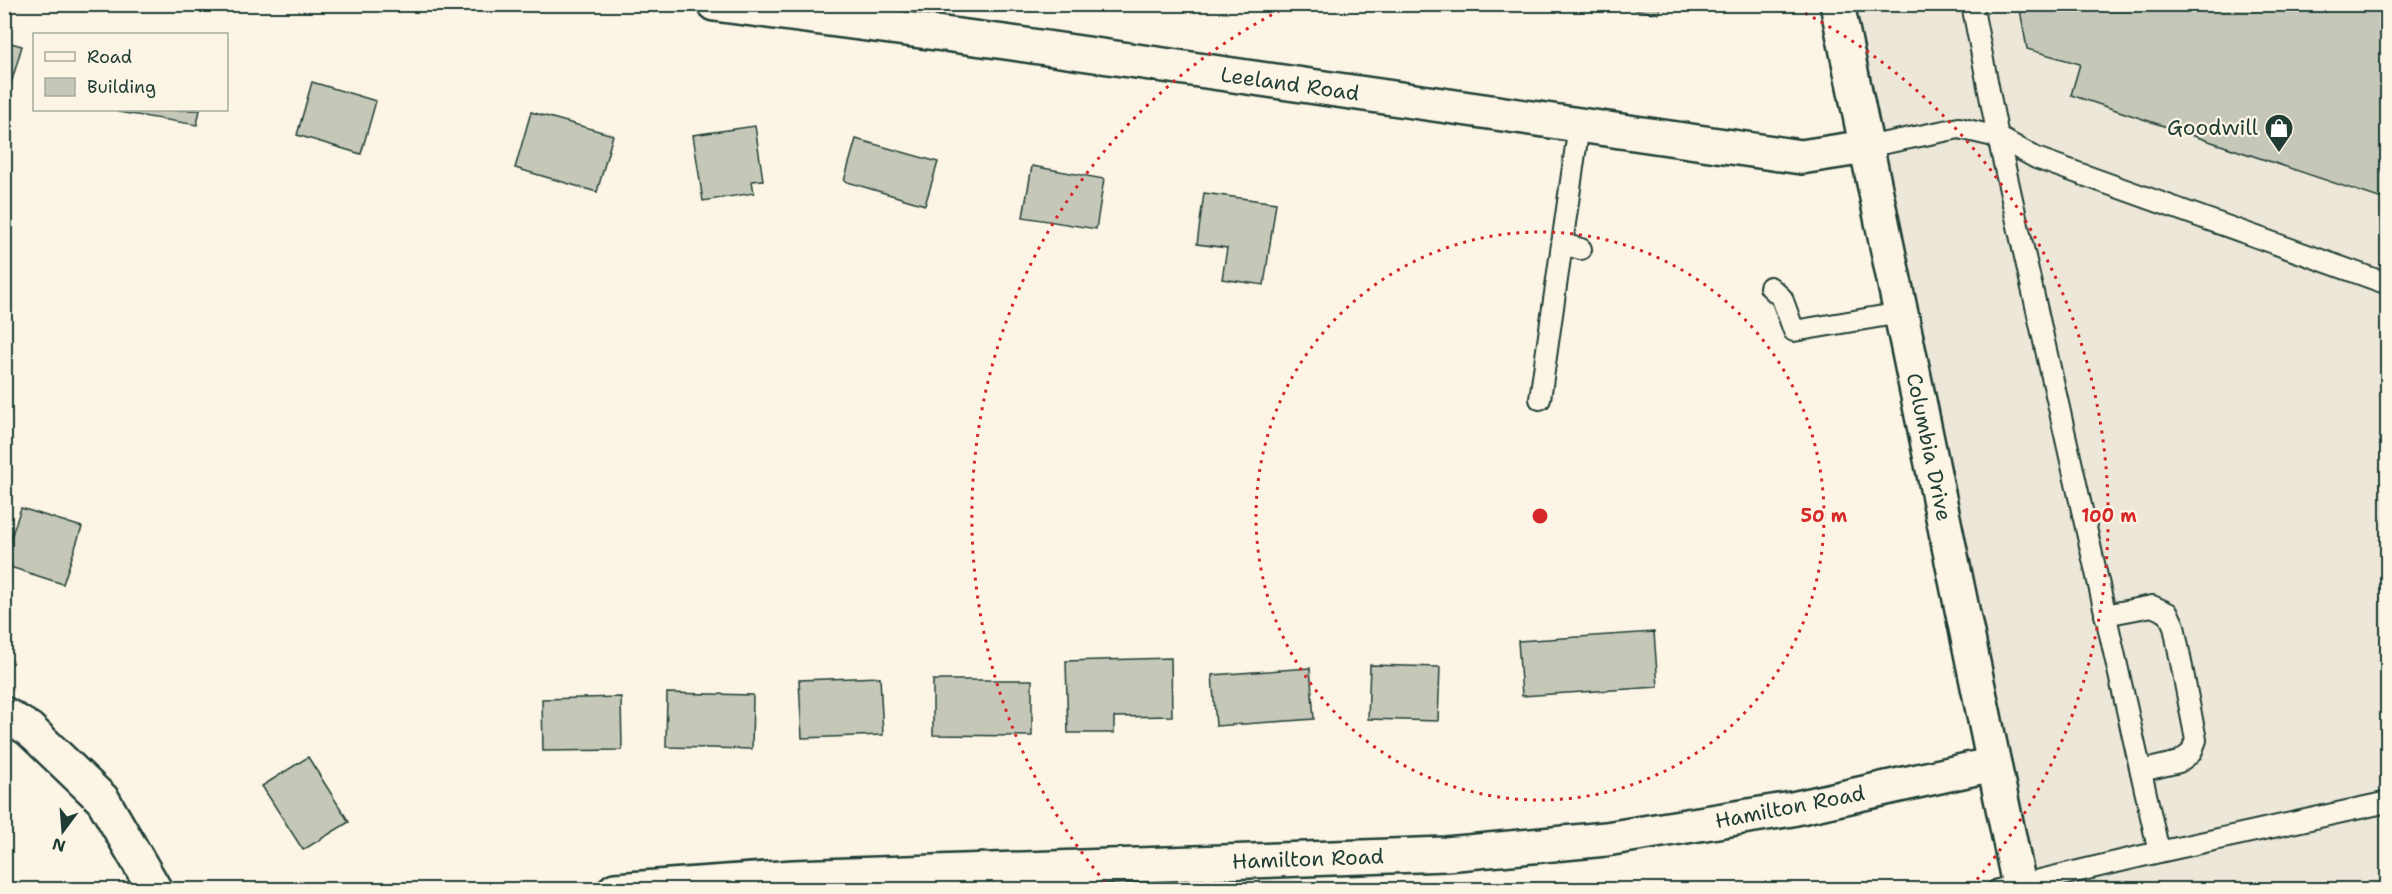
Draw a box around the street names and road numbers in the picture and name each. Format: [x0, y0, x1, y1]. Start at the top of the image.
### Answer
street label: Leeland Road [1219, 60, 1361, 108]
street label: Columbia Drive [1900, 370, 1958, 524]
street label: Hamilton Road [1713, 779, 1867, 835]
street label: Hamilton Road [1232, 842, 1384, 876]

